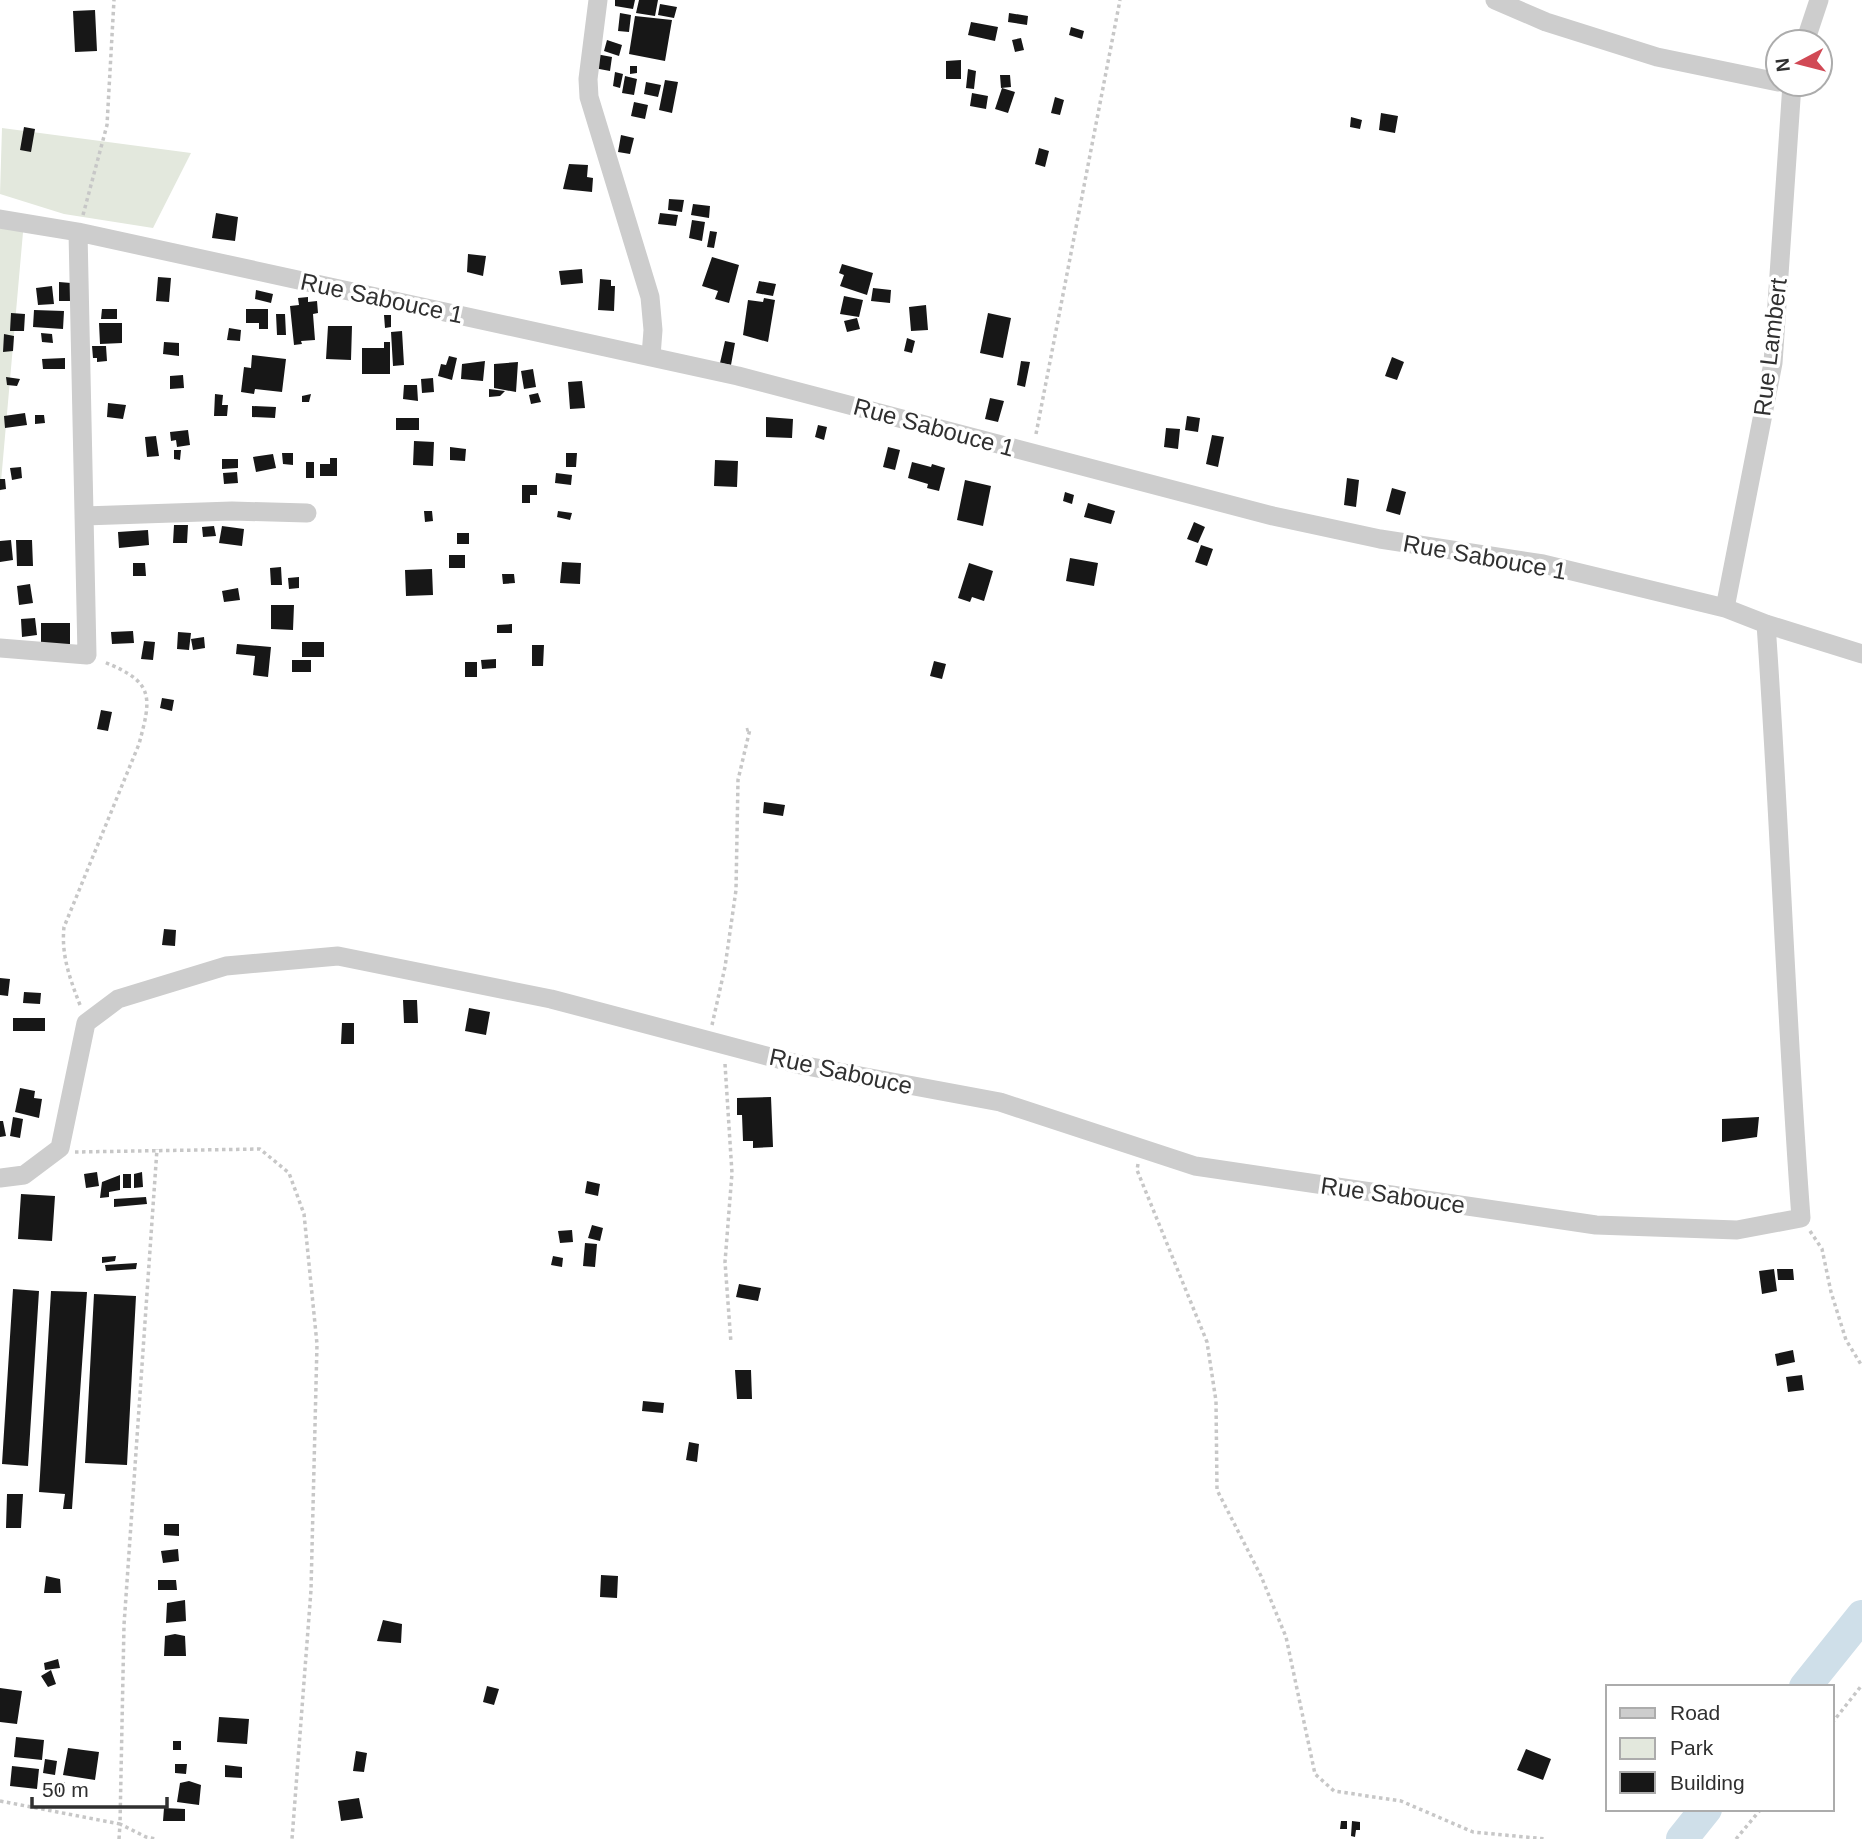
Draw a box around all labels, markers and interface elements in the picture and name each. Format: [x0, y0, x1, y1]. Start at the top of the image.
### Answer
north arrow [1764, 28, 1834, 98]
text: N [1771, 57, 1794, 73]
street label: Rue Sabouce 1 [298, 268, 466, 328]
street label: Rue Lambert [1748, 276, 1792, 418]
street label: Rue Sabouce 1 [851, 393, 1017, 461]
street label: Rue Sabouce 1 [1401, 529, 1569, 585]
street label: Rue Sabouce [767, 1043, 915, 1099]
street label: Rue Sabouce [1319, 1172, 1467, 1218]
legend [1606, 1685, 1834, 1811]
text: Road [1670, 1701, 1720, 1724]
text: Park [1670, 1736, 1714, 1759]
scale bar [32, 1766, 166, 1810]
text: Building [1670, 1771, 1745, 1794]
text: 50 m [42, 1778, 89, 1801]

